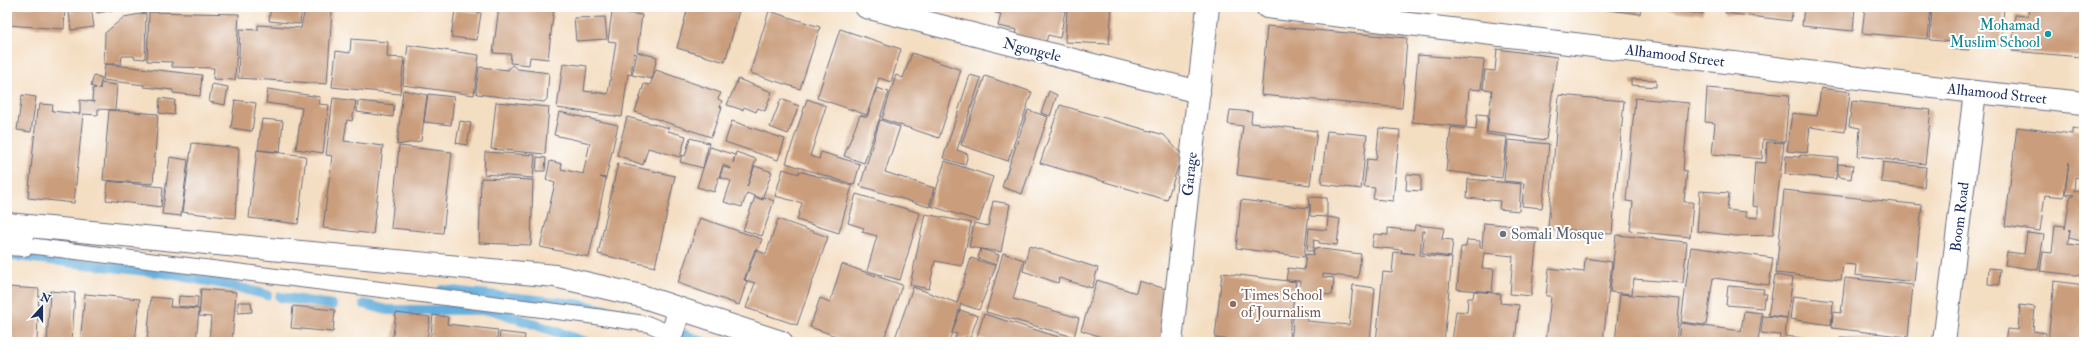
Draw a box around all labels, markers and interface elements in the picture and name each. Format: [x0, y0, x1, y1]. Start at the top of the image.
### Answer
place label: Mohamad Muslim School [1950, 16, 2041, 52]
marker: Mohamad Muslim School [2043, 29, 2053, 39]
street label: Ngongele [1001, 34, 1063, 66]
street label: Alhamood Street [1623, 40, 1726, 72]
street label: Alhamood Street [1945, 79, 2048, 109]
street label: Garage [1178, 151, 1202, 197]
street label: Boom Road [1946, 180, 1974, 253]
place label: Somali Mosque [1511, 225, 1604, 244]
marker: Somali Mosque [1498, 229, 1508, 239]
place label: Times School of Journalism [1241, 286, 1323, 323]
north arrow [22, 287, 62, 327]
text: N [38, 290, 53, 306]
marker: Times School of Journalism [1228, 299, 1238, 309]

